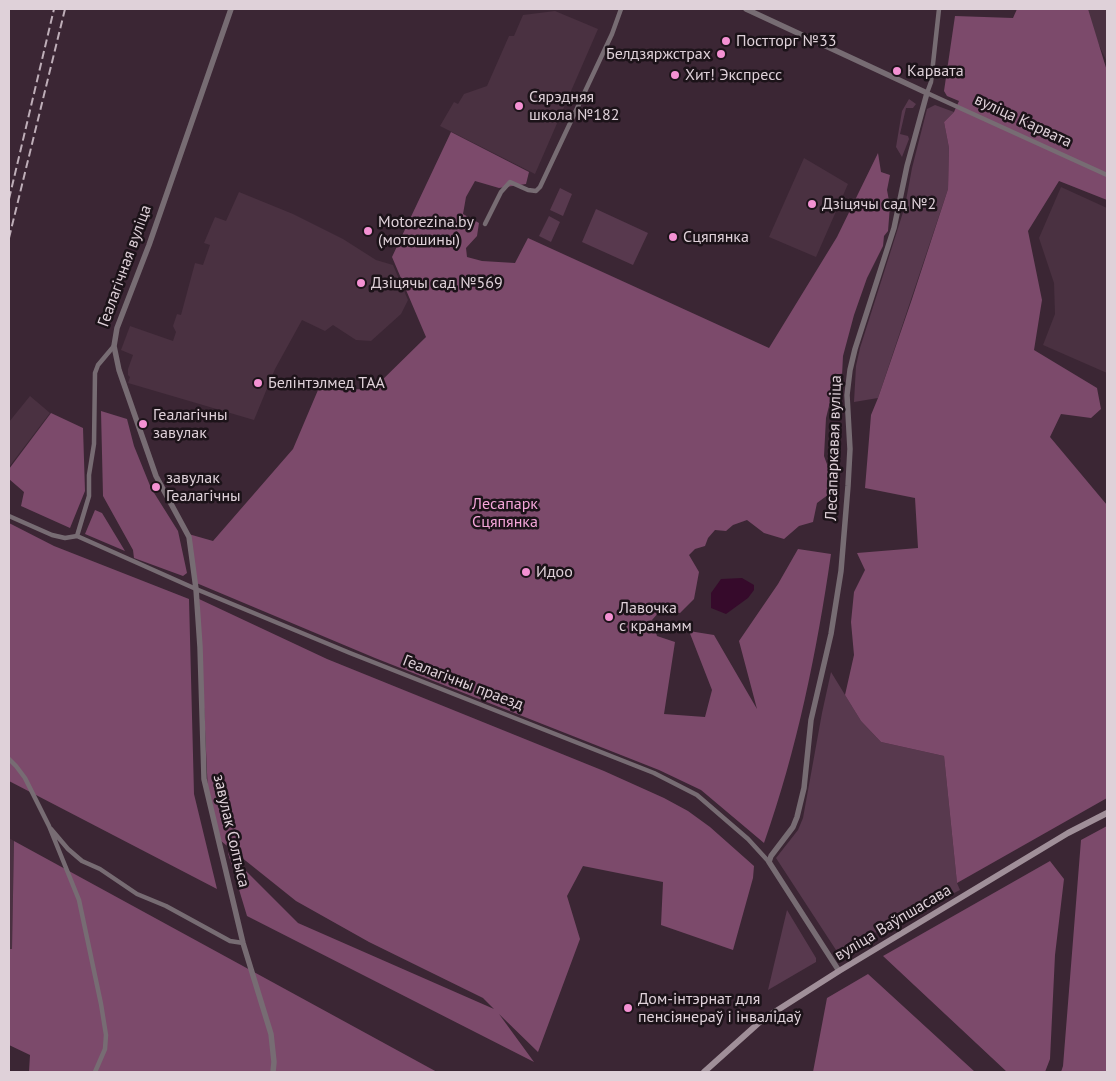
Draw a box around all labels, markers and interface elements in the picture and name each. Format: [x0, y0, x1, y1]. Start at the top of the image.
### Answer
place label: Постторг №33 [736, 31, 836, 51]
marker: Постторг №33 [720, 35, 732, 47]
place label: Белдзяржстрах [606, 44, 711, 64]
marker: Белдзяржстрах [715, 48, 727, 60]
place label: Карвата [907, 61, 964, 81]
place label: Хит! Экспресс [685, 65, 782, 85]
marker: Карвата [891, 65, 903, 77]
marker: Хит! Экспресс [669, 69, 681, 81]
place label: Сярэдняя школа №182 [529, 87, 620, 125]
street label: вуліца Карвата [971, 90, 1075, 152]
marker: Сярэдняя школа №182 [513, 100, 525, 112]
place label: Дзіцячы сад №2 [822, 194, 936, 214]
marker: Дзіцячы сад №2 [806, 198, 818, 210]
street label: Геалагічная вуліца [94, 203, 156, 329]
place label: Motorezina.by (мотошины) [378, 212, 474, 250]
marker: Motorezina.by (мотошины) [362, 225, 374, 237]
place label: Сцяпянка [683, 227, 749, 247]
marker: Сцяпянка [667, 231, 679, 243]
place label: Дзіцячы сад №569 [371, 273, 503, 293]
marker: Дзіцячы сад №569 [355, 277, 367, 289]
place label: Белінтэлмед ТАА [268, 373, 385, 393]
street label: Лесапаркавая вуліца [822, 375, 846, 521]
marker: Белінтэлмед ТАА [252, 377, 264, 389]
place label: Геалагічны завулак [153, 405, 228, 443]
marker: Геалагічны завулак [137, 418, 149, 430]
place label: завулак Геалагічны [166, 468, 241, 506]
marker: завулак Геалагічны [150, 481, 162, 493]
park label: Лесапарк Сцяпянка [472, 494, 538, 532]
place label: Идоо [536, 562, 573, 582]
marker: Идоо [520, 566, 532, 578]
place label: Лавочка с кранамм [619, 598, 692, 636]
marker: Лавочка с кранамм [603, 611, 615, 623]
street label: Геалагічны праезд [400, 651, 526, 715]
street label: завулак Солтыса [209, 773, 253, 889]
street label: вуліца Ваўпшасава [831, 881, 955, 965]
place label: Дом-інтэрнат для пенсіянераў і інвалідаў [638, 989, 801, 1027]
marker: Дом-інтэрнат для пенсіянераў і інвалідаў [622, 1002, 634, 1014]

